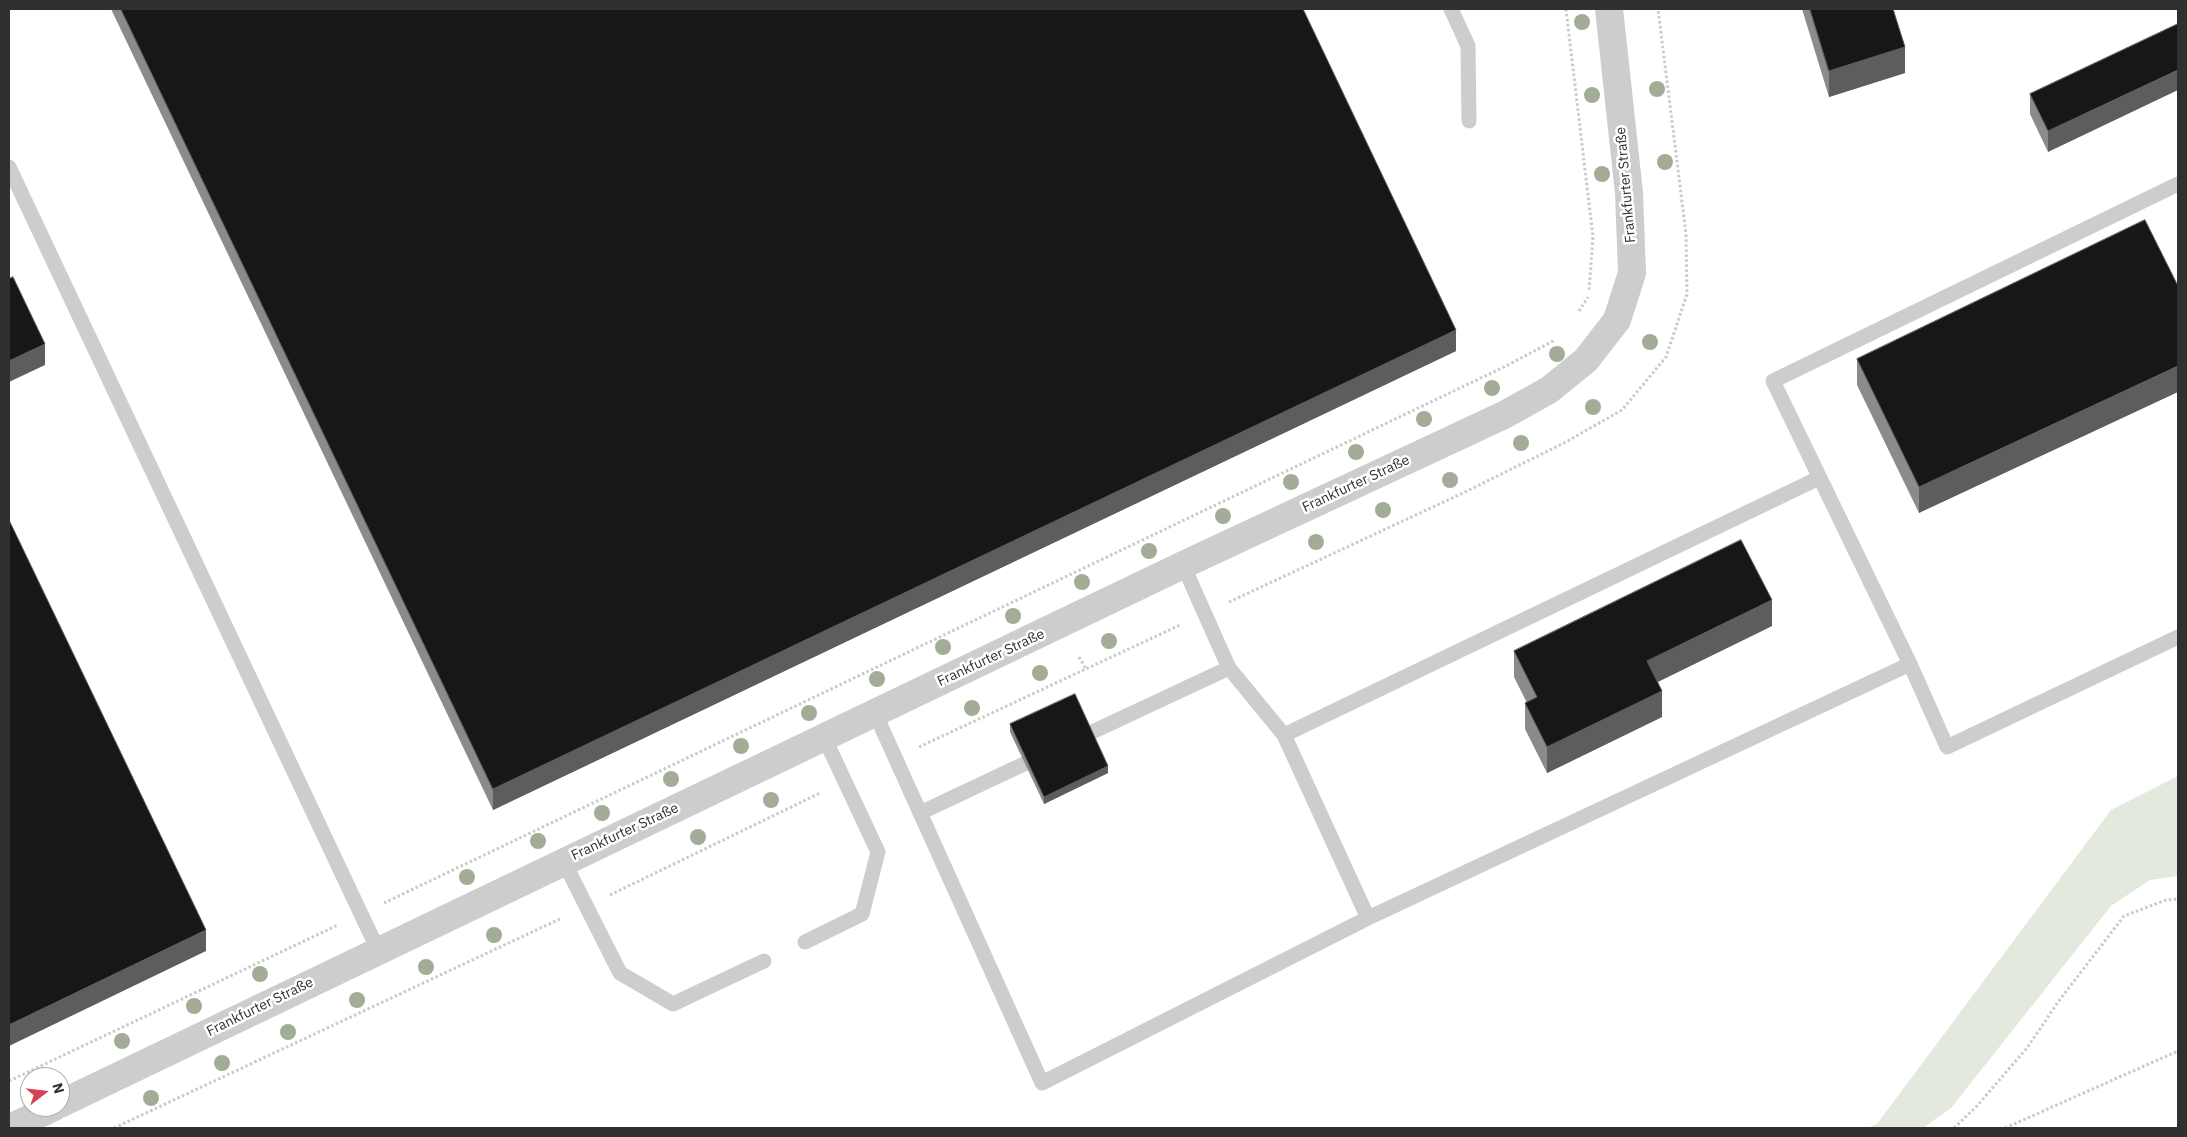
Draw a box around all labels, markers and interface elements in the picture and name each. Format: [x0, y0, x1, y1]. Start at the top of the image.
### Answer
street label: Frankfurter Straße [1613, 126, 1639, 244]
street label: Frankfurter Straße [1300, 452, 1412, 516]
street label: Frankfurter Straße [935, 626, 1047, 690]
street label: Frankfurter Straße [569, 800, 681, 864]
street label: Frankfurter Straße [204, 974, 316, 1040]
north arrow [20, 1067, 70, 1117]
text: N [48, 1081, 69, 1095]

